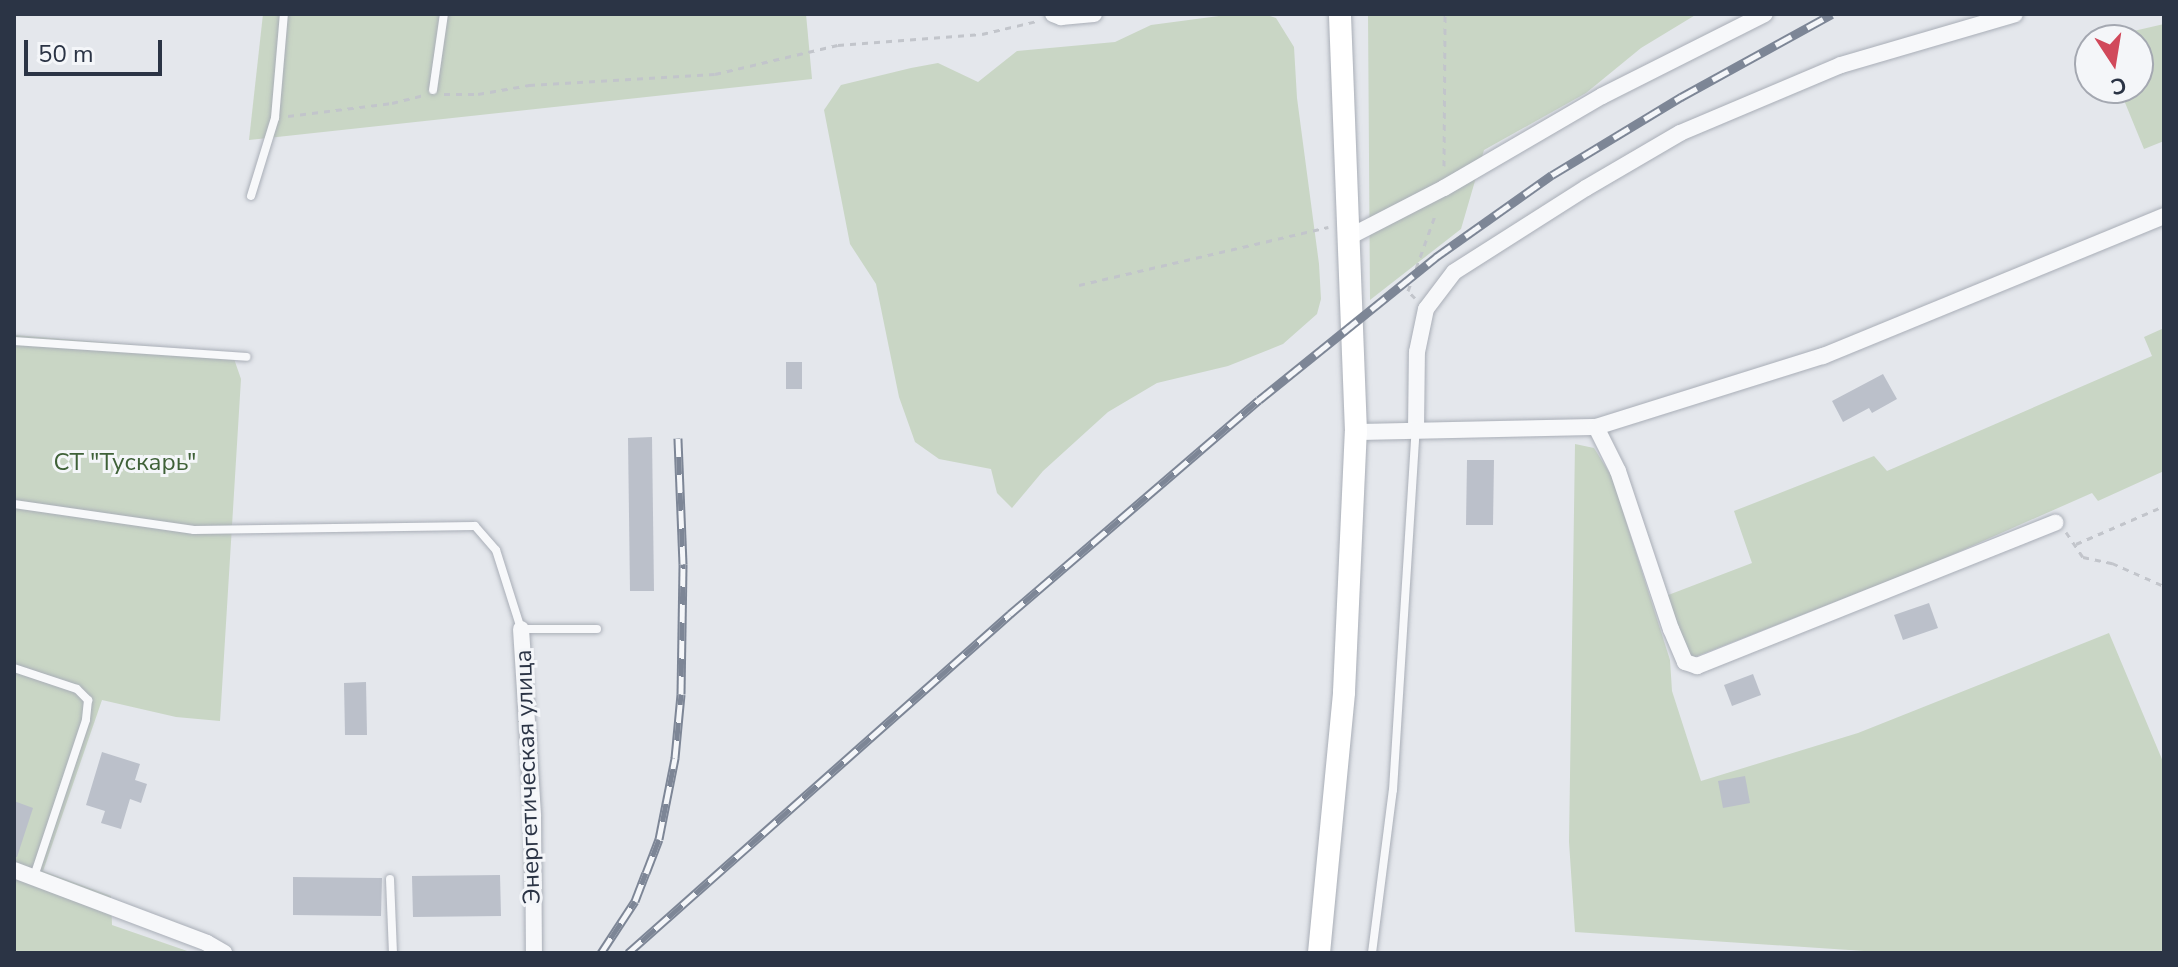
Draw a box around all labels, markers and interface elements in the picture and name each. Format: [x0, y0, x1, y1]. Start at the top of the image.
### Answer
scale bar [28, 24, 166, 74]
north arrow [2074, 24, 2154, 104]
text: 50 m [38, 38, 94, 70]
text: С [2108, 69, 2129, 102]
park label: СТ "Тускарь" [53, 449, 197, 477]
street label: Энергетическая улица [509, 649, 547, 905]

